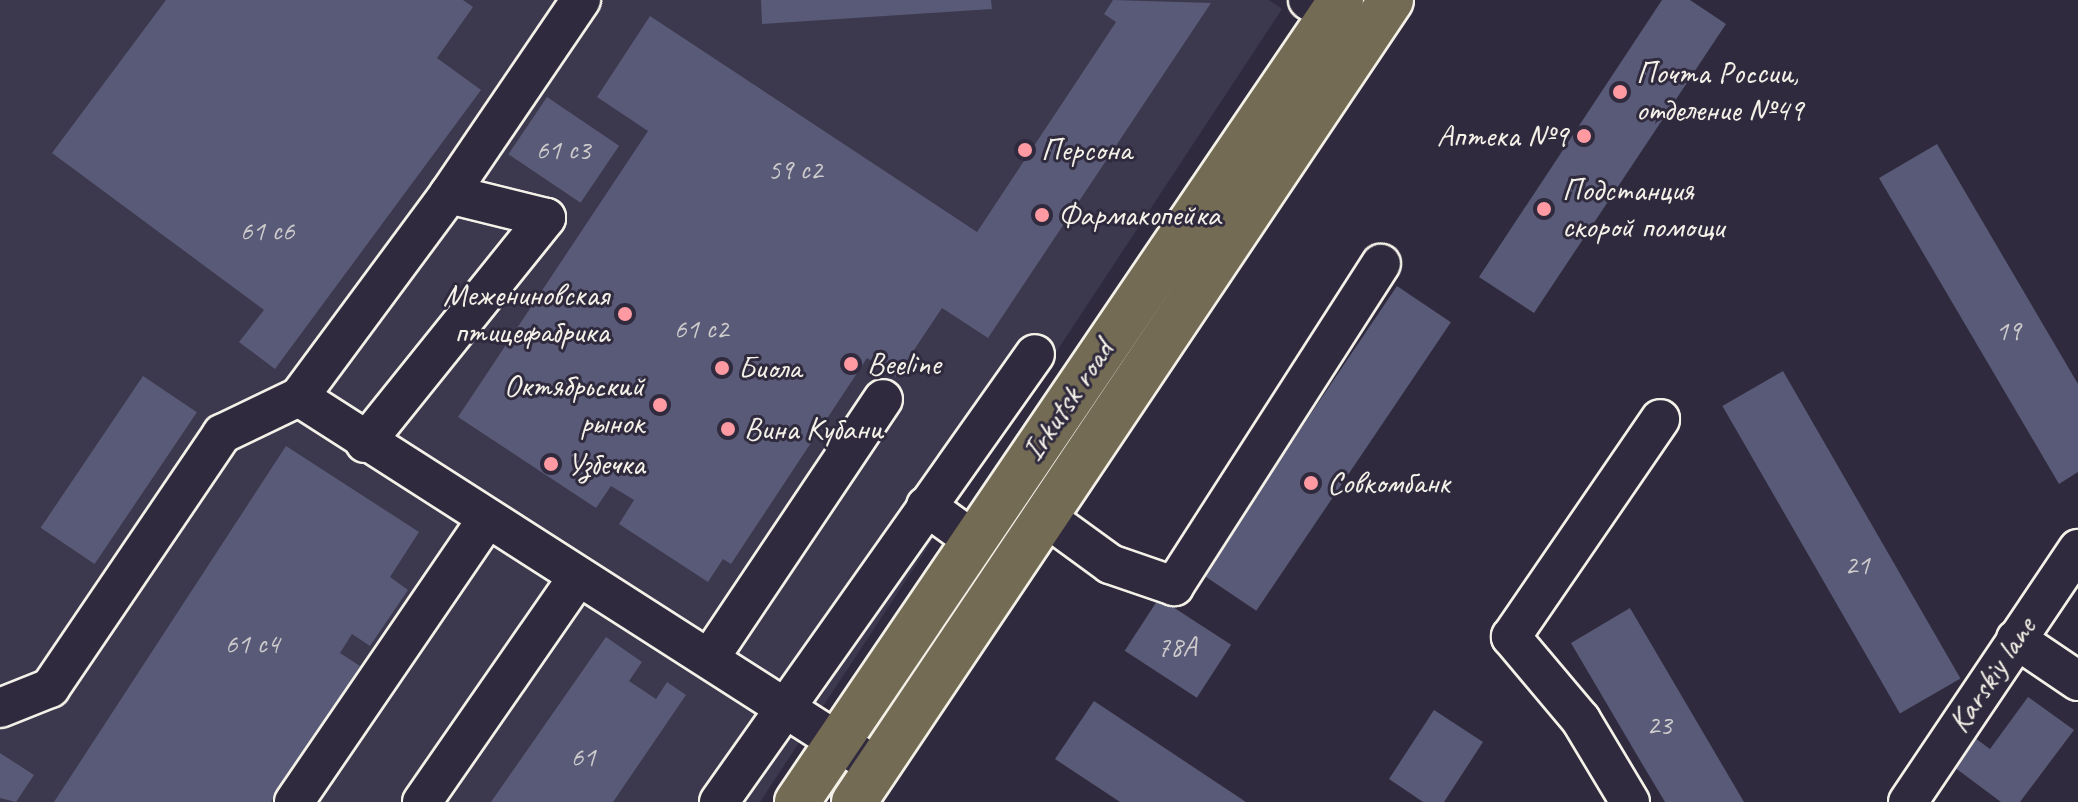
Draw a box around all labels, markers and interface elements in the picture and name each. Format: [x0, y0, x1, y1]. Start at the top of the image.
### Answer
place label: Почта России, отделение №49 [1636, 55, 1803, 130]
marker: Почта России, отделение №49 [1611, 83, 1629, 101]
place label: Аптека №9 [1437, 117, 1568, 155]
marker: Аптека №9 [1575, 127, 1593, 145]
place label: Персона [1041, 131, 1132, 169]
house number: 61 с3 [536, 133, 590, 167]
marker: Персона [1016, 141, 1034, 159]
house number: 59 с2 [768, 153, 822, 187]
place label: Подстанция скорой помощи [1562, 172, 1724, 247]
place label: Фармакопейка [1058, 196, 1220, 234]
marker: Подстанция скорой помощи [1533, 198, 1555, 220]
marker: Фармакопейка [1033, 206, 1051, 224]
house number: 61 с6 [240, 214, 294, 248]
place label: Межениновская птицефабрика [443, 277, 609, 352]
marker: Межениновская птицефабрика [616, 305, 634, 323]
house number: 61 с2 [674, 312, 728, 346]
house number: 19 [1995, 314, 2021, 348]
street label: Irkutsk road [1014, 334, 1122, 468]
place label: Beeline [867, 345, 941, 383]
place label: Биола [738, 349, 801, 387]
marker: Beeline [842, 355, 860, 373]
marker: Биола [713, 359, 731, 377]
place label: Октябрьский рынок [504, 368, 644, 443]
marker: Октябрьский рынок [651, 396, 669, 414]
place label: Вина Кубани [744, 410, 879, 448]
marker: Вина Кубани [719, 420, 737, 438]
place label: Узбечка [567, 445, 645, 483]
marker: Узбечка [542, 455, 560, 473]
place label: Совкомбанк [1327, 464, 1450, 502]
marker: Совкомбанк [1302, 474, 1320, 492]
house number: 21 [1844, 548, 1870, 582]
street label: Karskiy lane [1939, 610, 2045, 740]
house number: 61 с4 [225, 627, 279, 661]
house number: 78А [1157, 630, 1197, 664]
house number: 23 [1646, 708, 1672, 742]
house number: 61 [570, 740, 596, 774]

